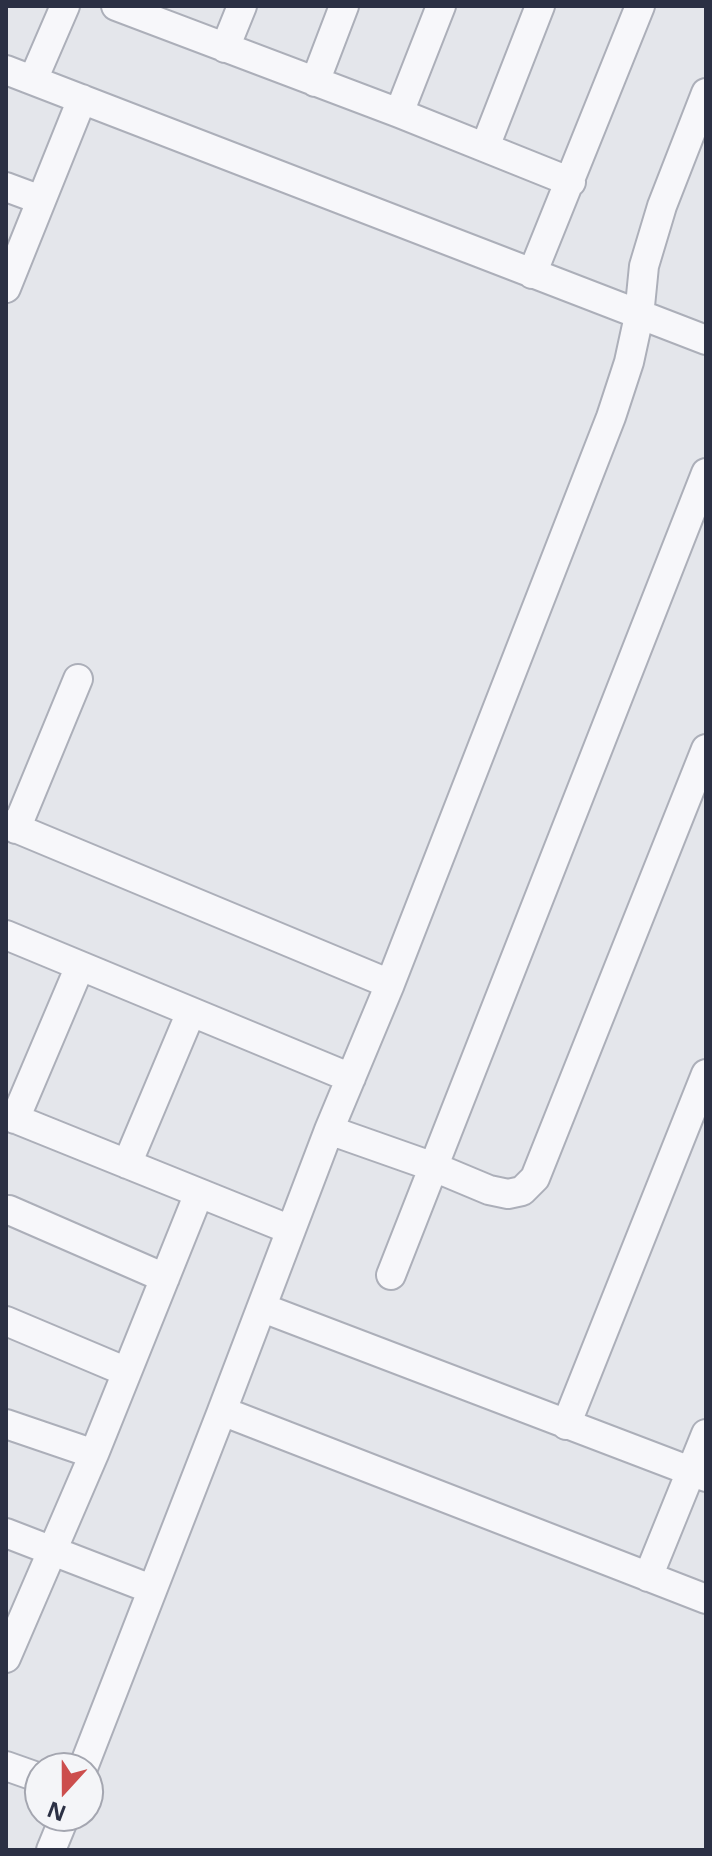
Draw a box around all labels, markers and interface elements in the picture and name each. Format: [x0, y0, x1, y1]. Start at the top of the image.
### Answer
north arrow [24, 1752, 104, 1832]
text: N [42, 1795, 70, 1830]

